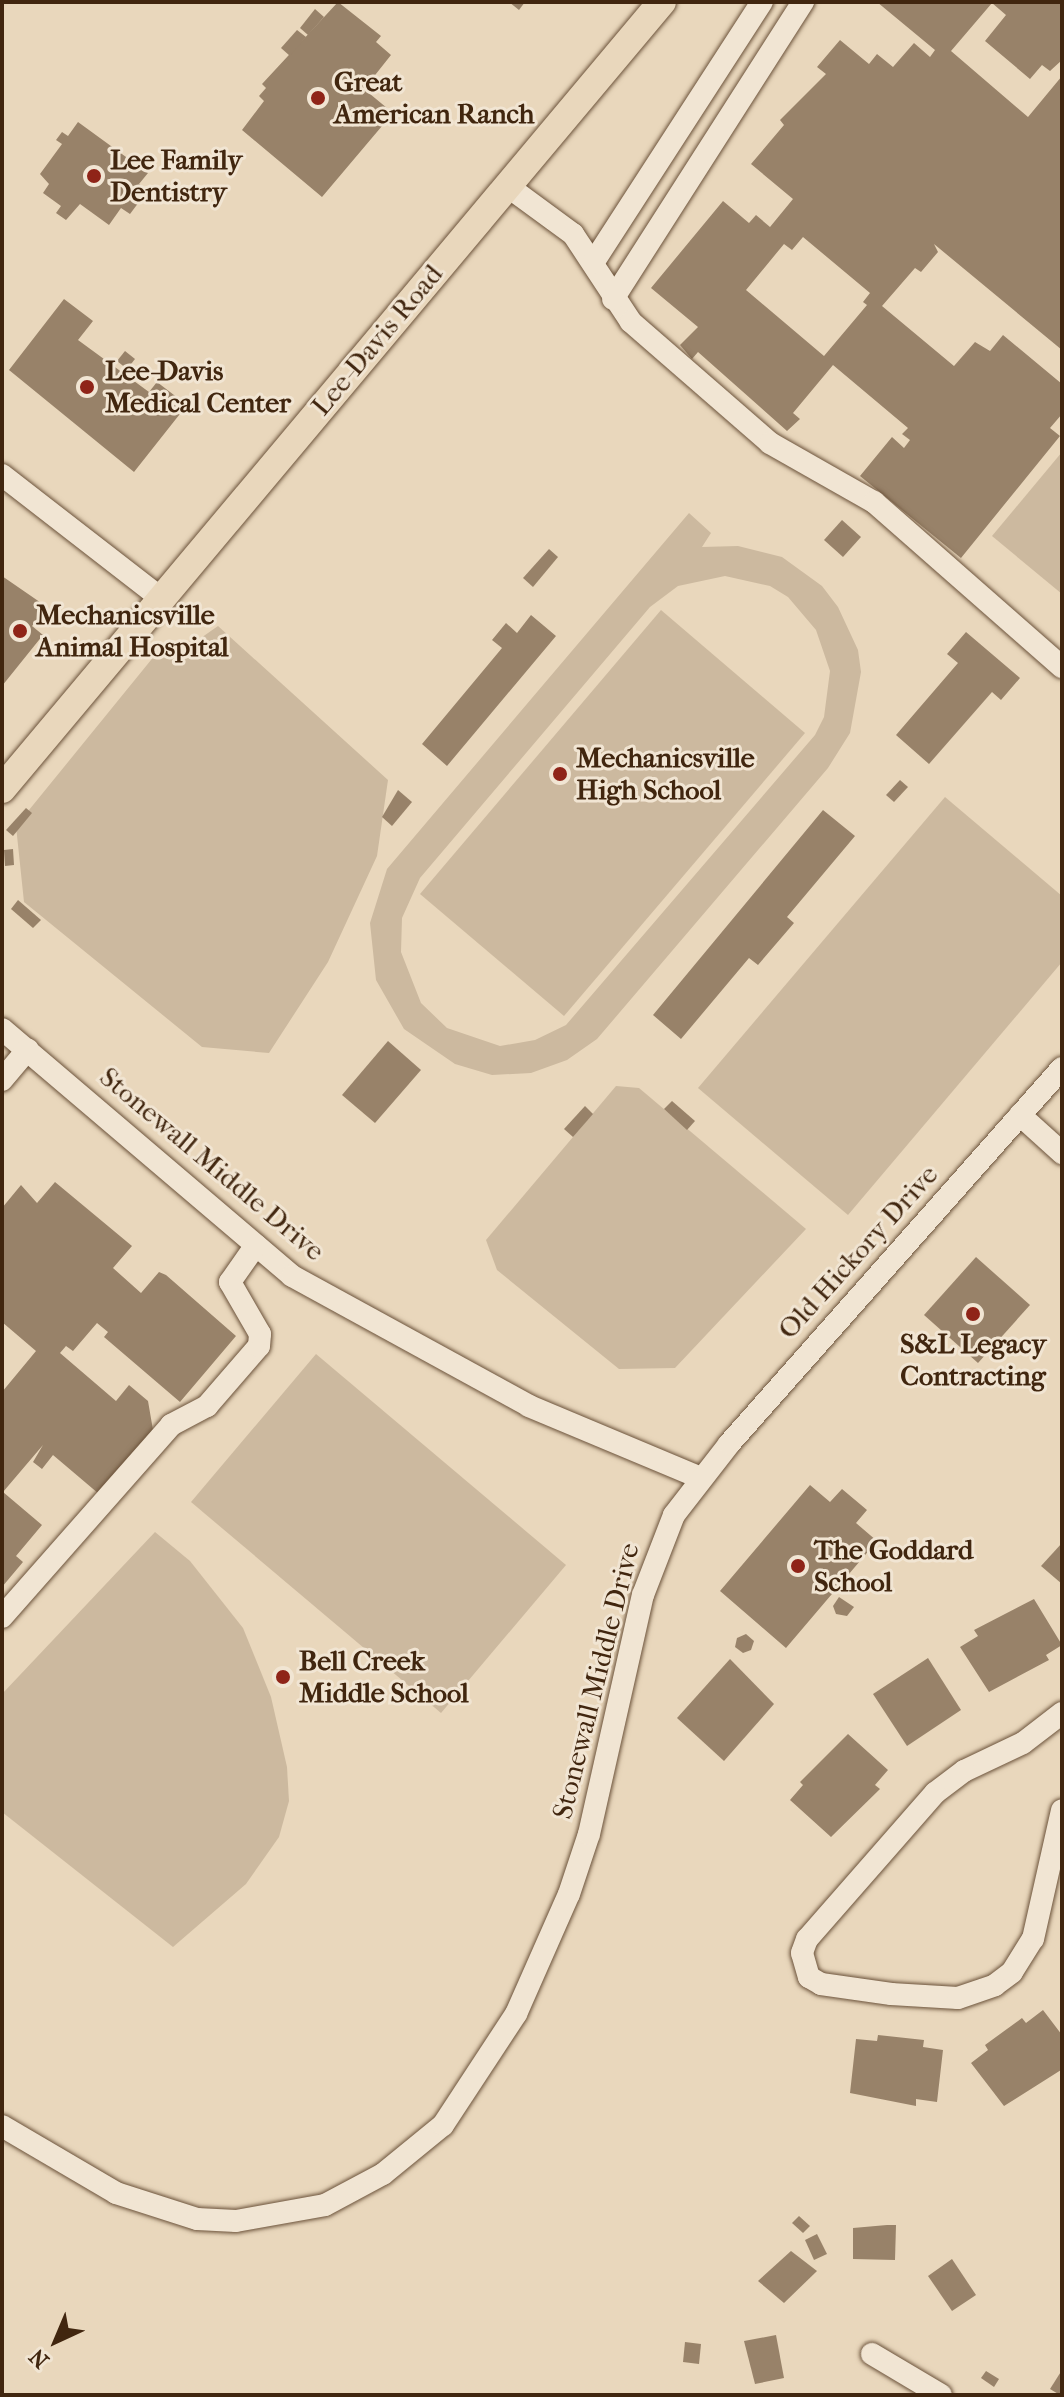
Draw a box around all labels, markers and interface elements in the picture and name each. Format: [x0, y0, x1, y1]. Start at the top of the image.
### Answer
place label: Great American Ranch [334, 65, 534, 131]
marker: Great American Ranch [309, 89, 327, 107]
place label: Lee Family Dentistry [110, 143, 242, 209]
marker: Lee Family Dentistry [85, 167, 103, 185]
street label: Lee-Davis Road [304, 258, 450, 422]
place label: Lee-Davis Medical Center [105, 354, 291, 420]
marker: Lee-Davis Medical Center [76, 376, 98, 398]
place label: Mechanicsville Animal Hospital [36, 598, 229, 664]
marker: Mechanicsville Animal Hospital [11, 622, 29, 640]
place label: Mechanicsville High School [576, 741, 755, 807]
marker: Mechanicsville High School [551, 765, 569, 783]
street label: Stonewall Middle Drive [93, 1060, 331, 1268]
street label: Old Hickory Drive [771, 1158, 945, 1346]
marker: S&L Legacy Contracting [964, 1305, 982, 1323]
place label: S&L Legacy Contracting [900, 1327, 1046, 1393]
place label: The Goddard School [814, 1533, 973, 1599]
street label: Stonewall Middle Drive [545, 1540, 647, 1822]
marker: The Goddard School [789, 1557, 807, 1575]
place label: Bell Creek Middle School [299, 1644, 469, 1710]
marker: Bell Creek Middle School [274, 1668, 292, 1686]
north arrow [16, 2301, 96, 2381]
text: N [24, 2343, 54, 2373]

